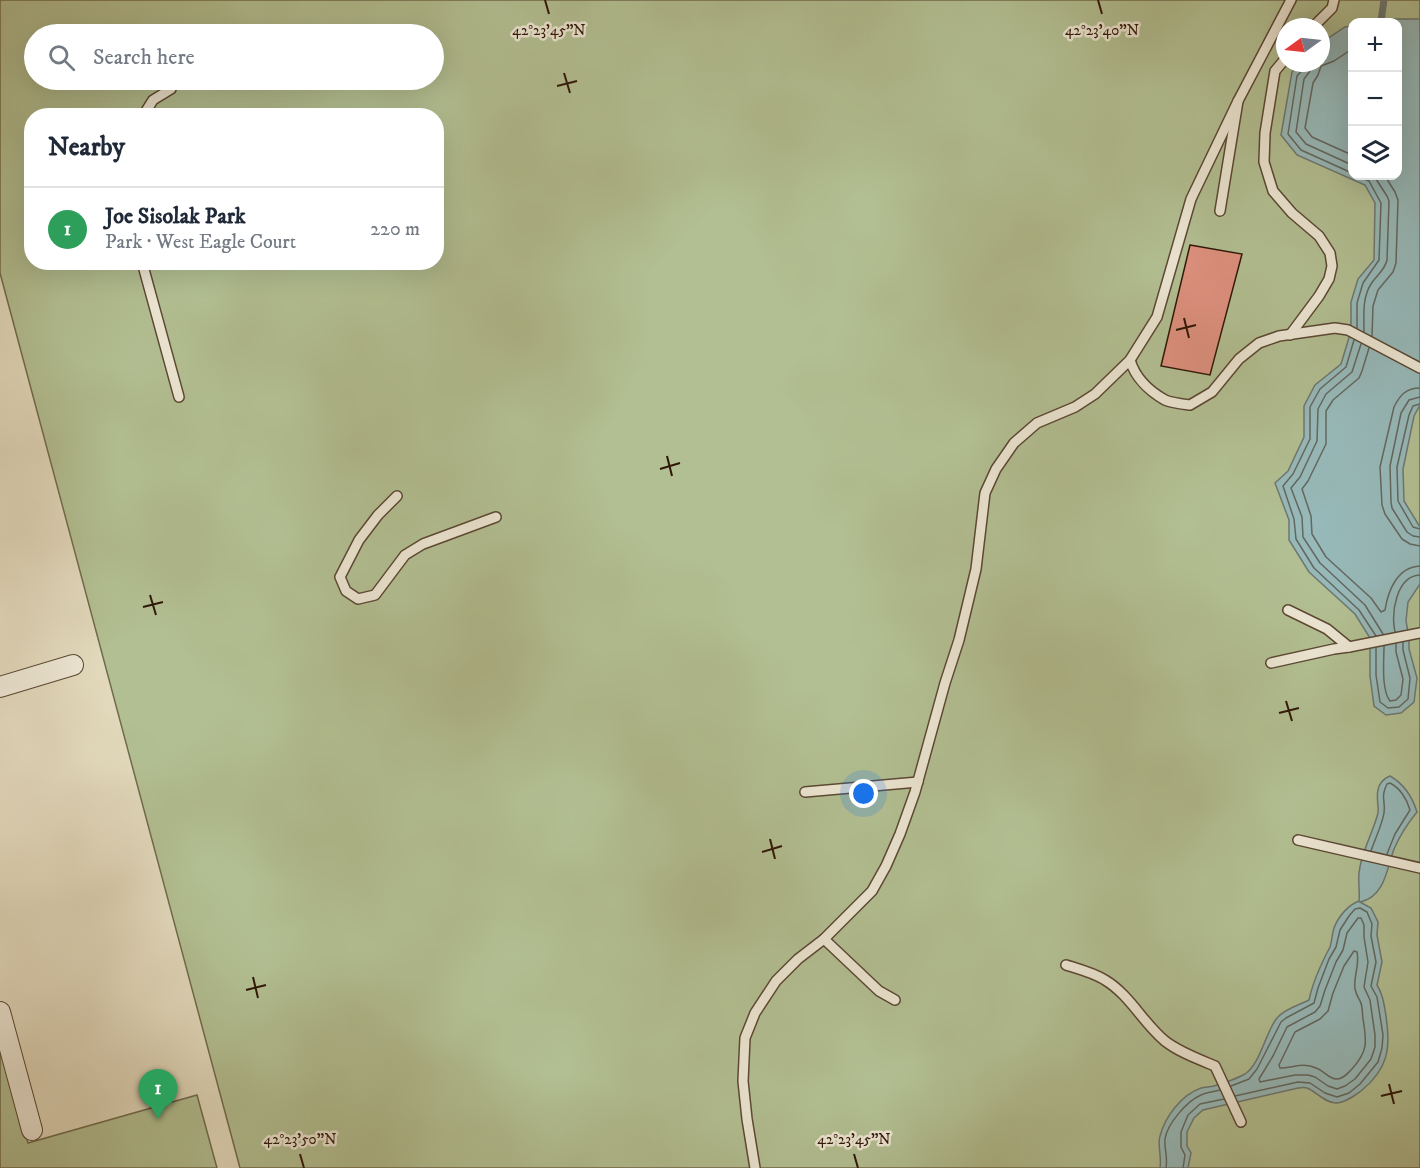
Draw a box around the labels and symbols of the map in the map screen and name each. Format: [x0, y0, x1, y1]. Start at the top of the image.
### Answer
north arrow [1276, 18, 1330, 72]
text: 42°23'45"N [512, 21, 586, 40]
text: 42°23'40"N [1065, 21, 1139, 40]
your location [849, 779, 878, 808]
pin: 1 [138, 1070, 178, 1119]
text: 42°23'50"N [264, 1130, 336, 1149]
text: 42°23'45"N [817, 1130, 891, 1149]

